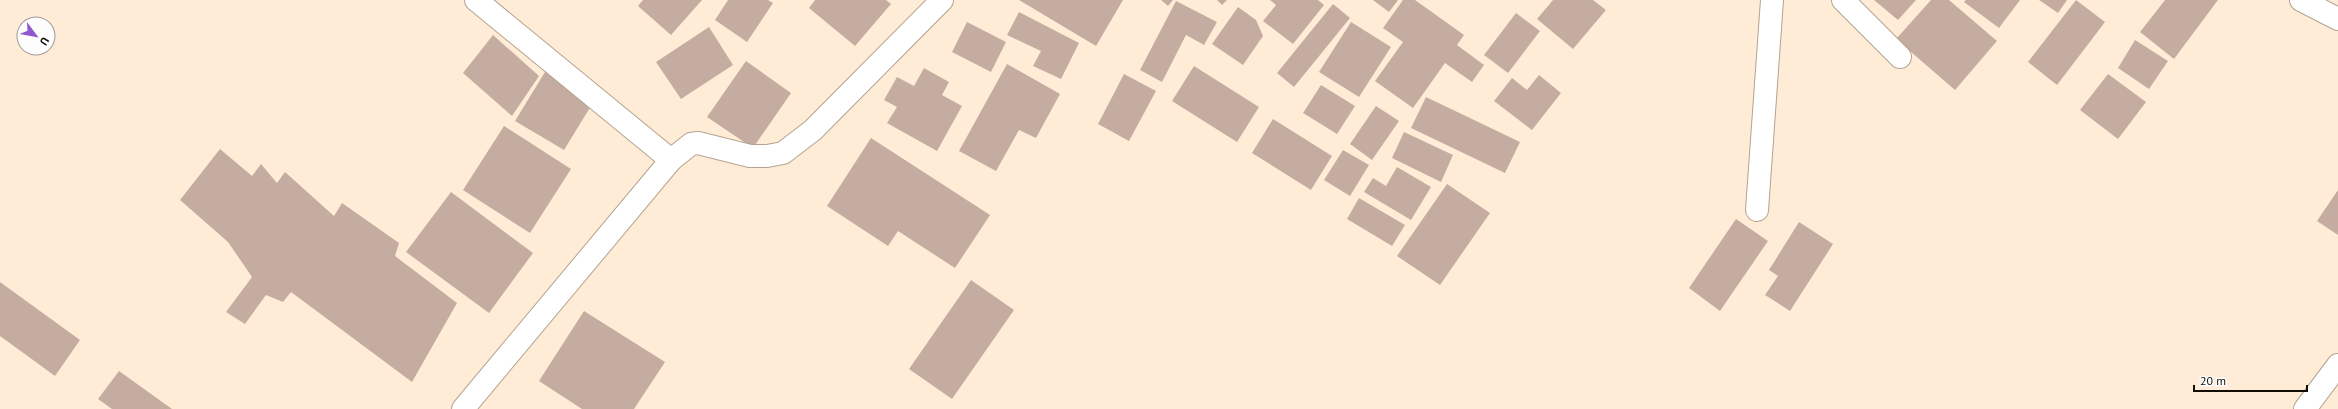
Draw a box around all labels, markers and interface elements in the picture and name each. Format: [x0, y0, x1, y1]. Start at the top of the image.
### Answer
north arrow [16, 16, 56, 56]
text: U [37, 35, 52, 48]
scale bar [2194, 367, 2307, 393]
text: 20 m [2200, 373, 2226, 388]

